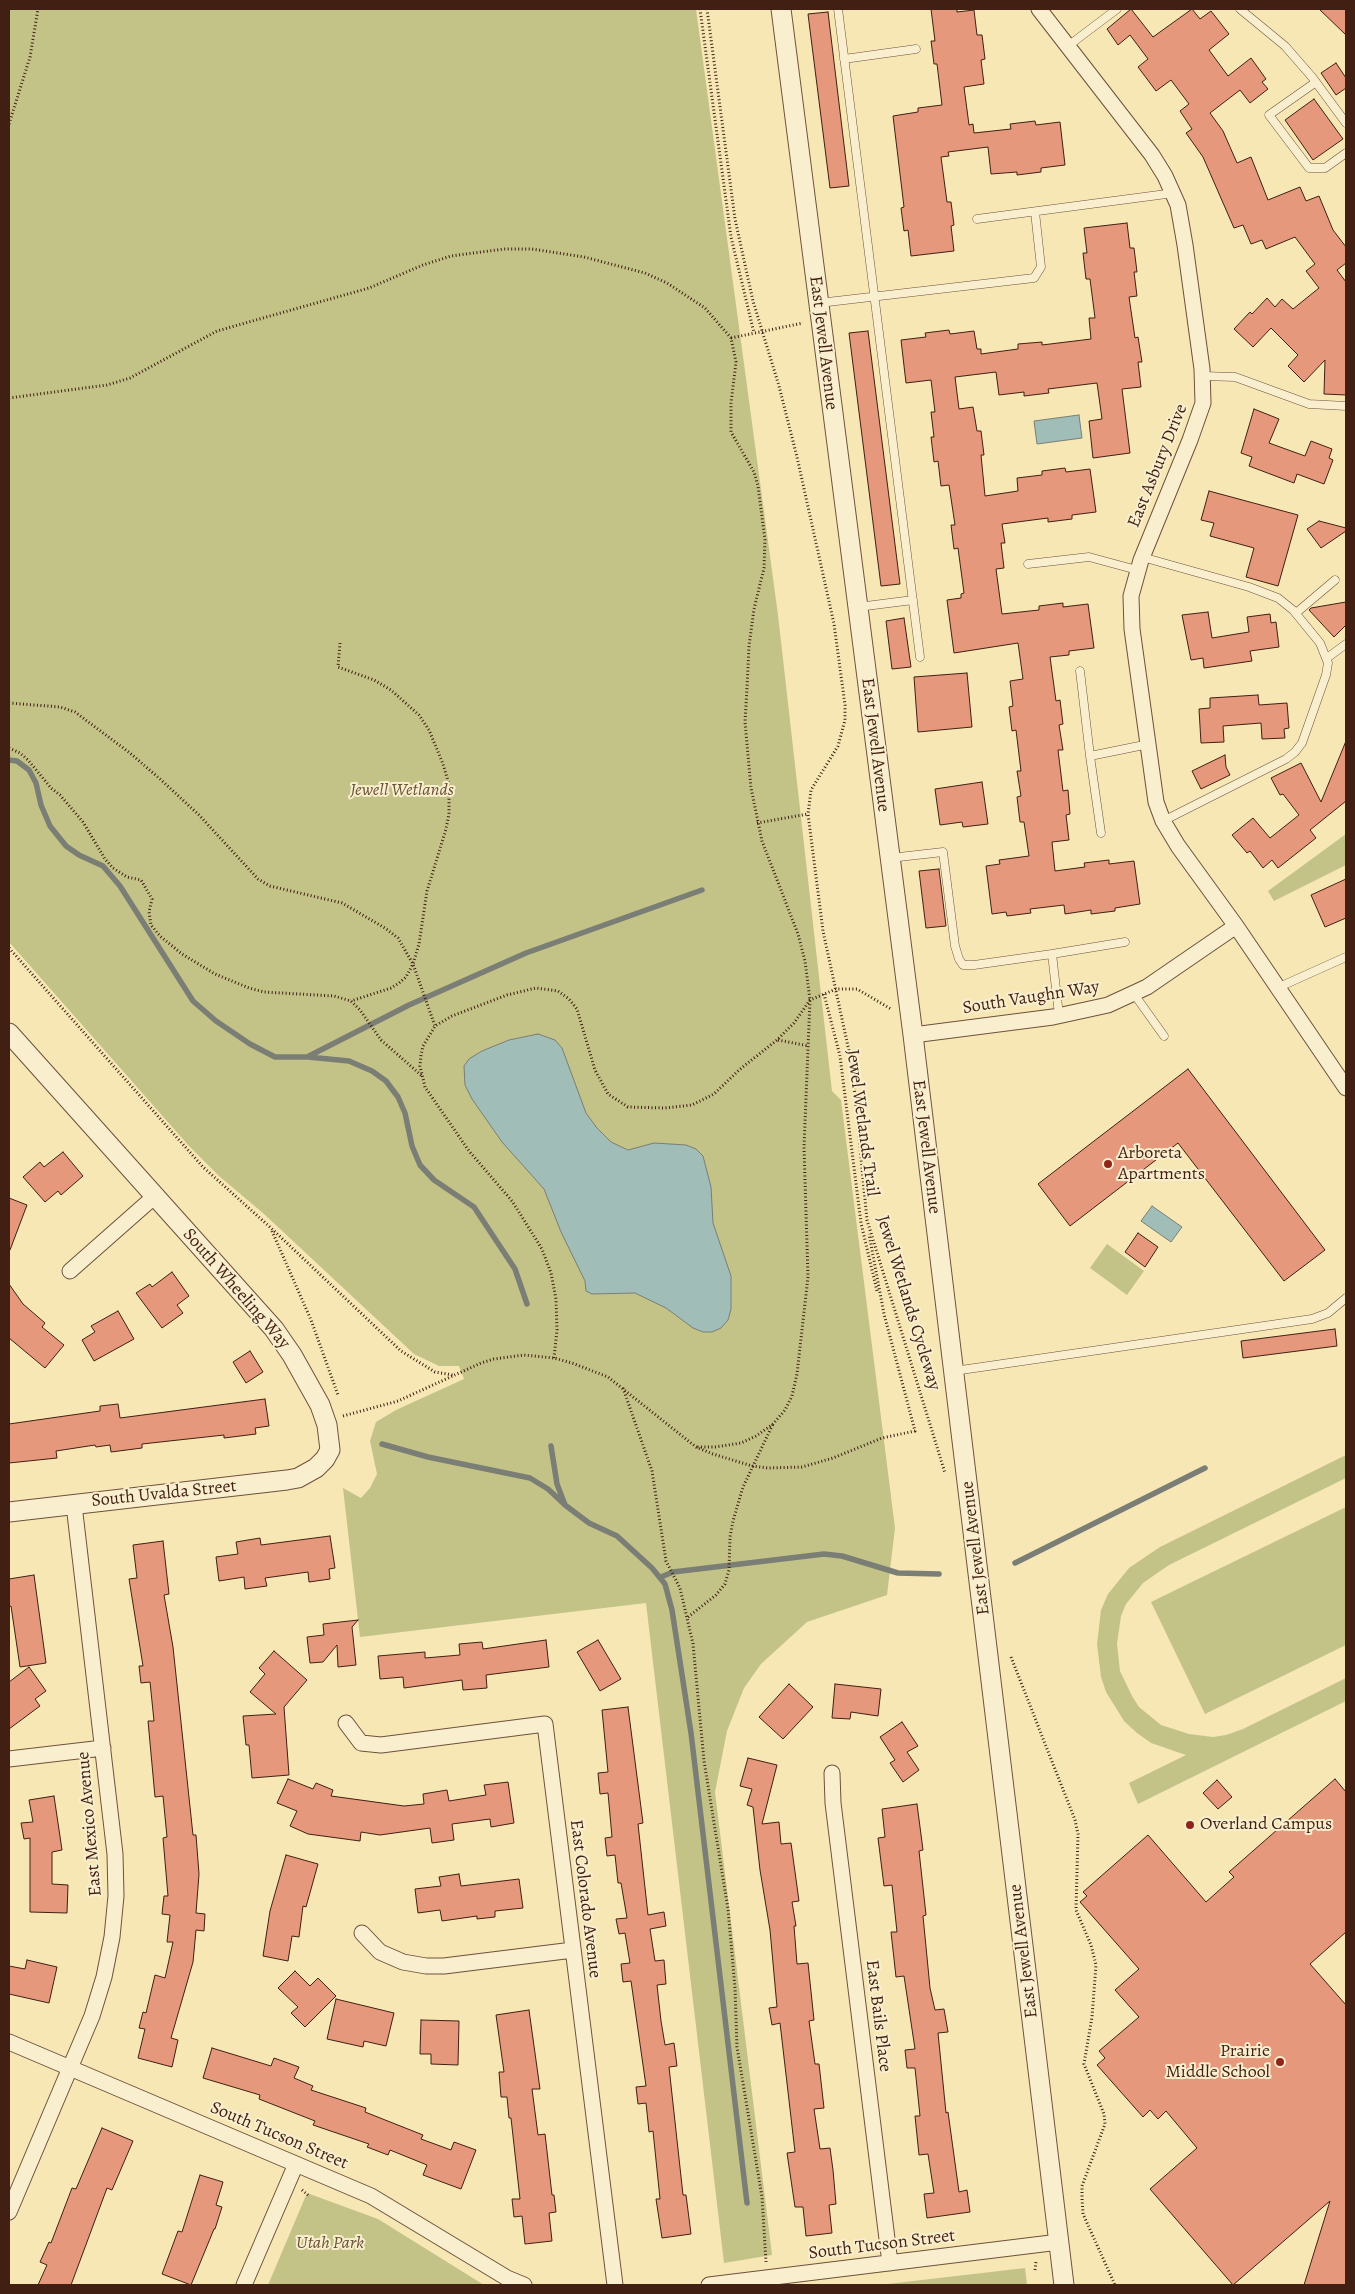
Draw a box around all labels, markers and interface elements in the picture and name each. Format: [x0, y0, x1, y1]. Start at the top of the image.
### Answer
street label: East Jewell Avenue [804, 275, 842, 411]
street label: East Asbury Drive [1123, 401, 1193, 531]
street label: East Jewell Avenue [856, 677, 894, 813]
park label: Jewell Wetlands [350, 780, 454, 802]
street label: South Vaughn Way [961, 977, 1101, 1019]
street label: Jewel Wetlands Trail [841, 1048, 883, 1198]
street label: East Jewell Avenue [907, 1079, 945, 1215]
place label: Arboreta Apartments [1118, 1143, 1205, 1186]
marker: Arboreta Apartments [1102, 1158, 1114, 1170]
street label: Jewel Wetlands Cycleway [871, 1213, 945, 1393]
street label: South Wheeling Way [178, 1224, 294, 1354]
street label: South Uvalda Street [90, 1476, 238, 1512]
street label: East Jewell Avenue [957, 1480, 995, 1616]
street label: East Mexico Avenue [73, 1751, 107, 1897]
place label: Overland Campus [1200, 1814, 1332, 1836]
street label: East Colorado Avenue [565, 1819, 605, 1979]
marker: Overland Campus [1184, 1819, 1196, 1831]
street label: East Jewell Avenue [1005, 1883, 1043, 2019]
street label: East Bails Place [860, 1959, 896, 2073]
place label: Prairie Middle School [1166, 2041, 1270, 2084]
marker: Prairie Middle School [1274, 2056, 1286, 2068]
street label: South Tucson Street [207, 2097, 351, 2175]
street label: South Tucson Street [807, 2225, 957, 2265]
park label: Utah Park [296, 2233, 364, 2255]

